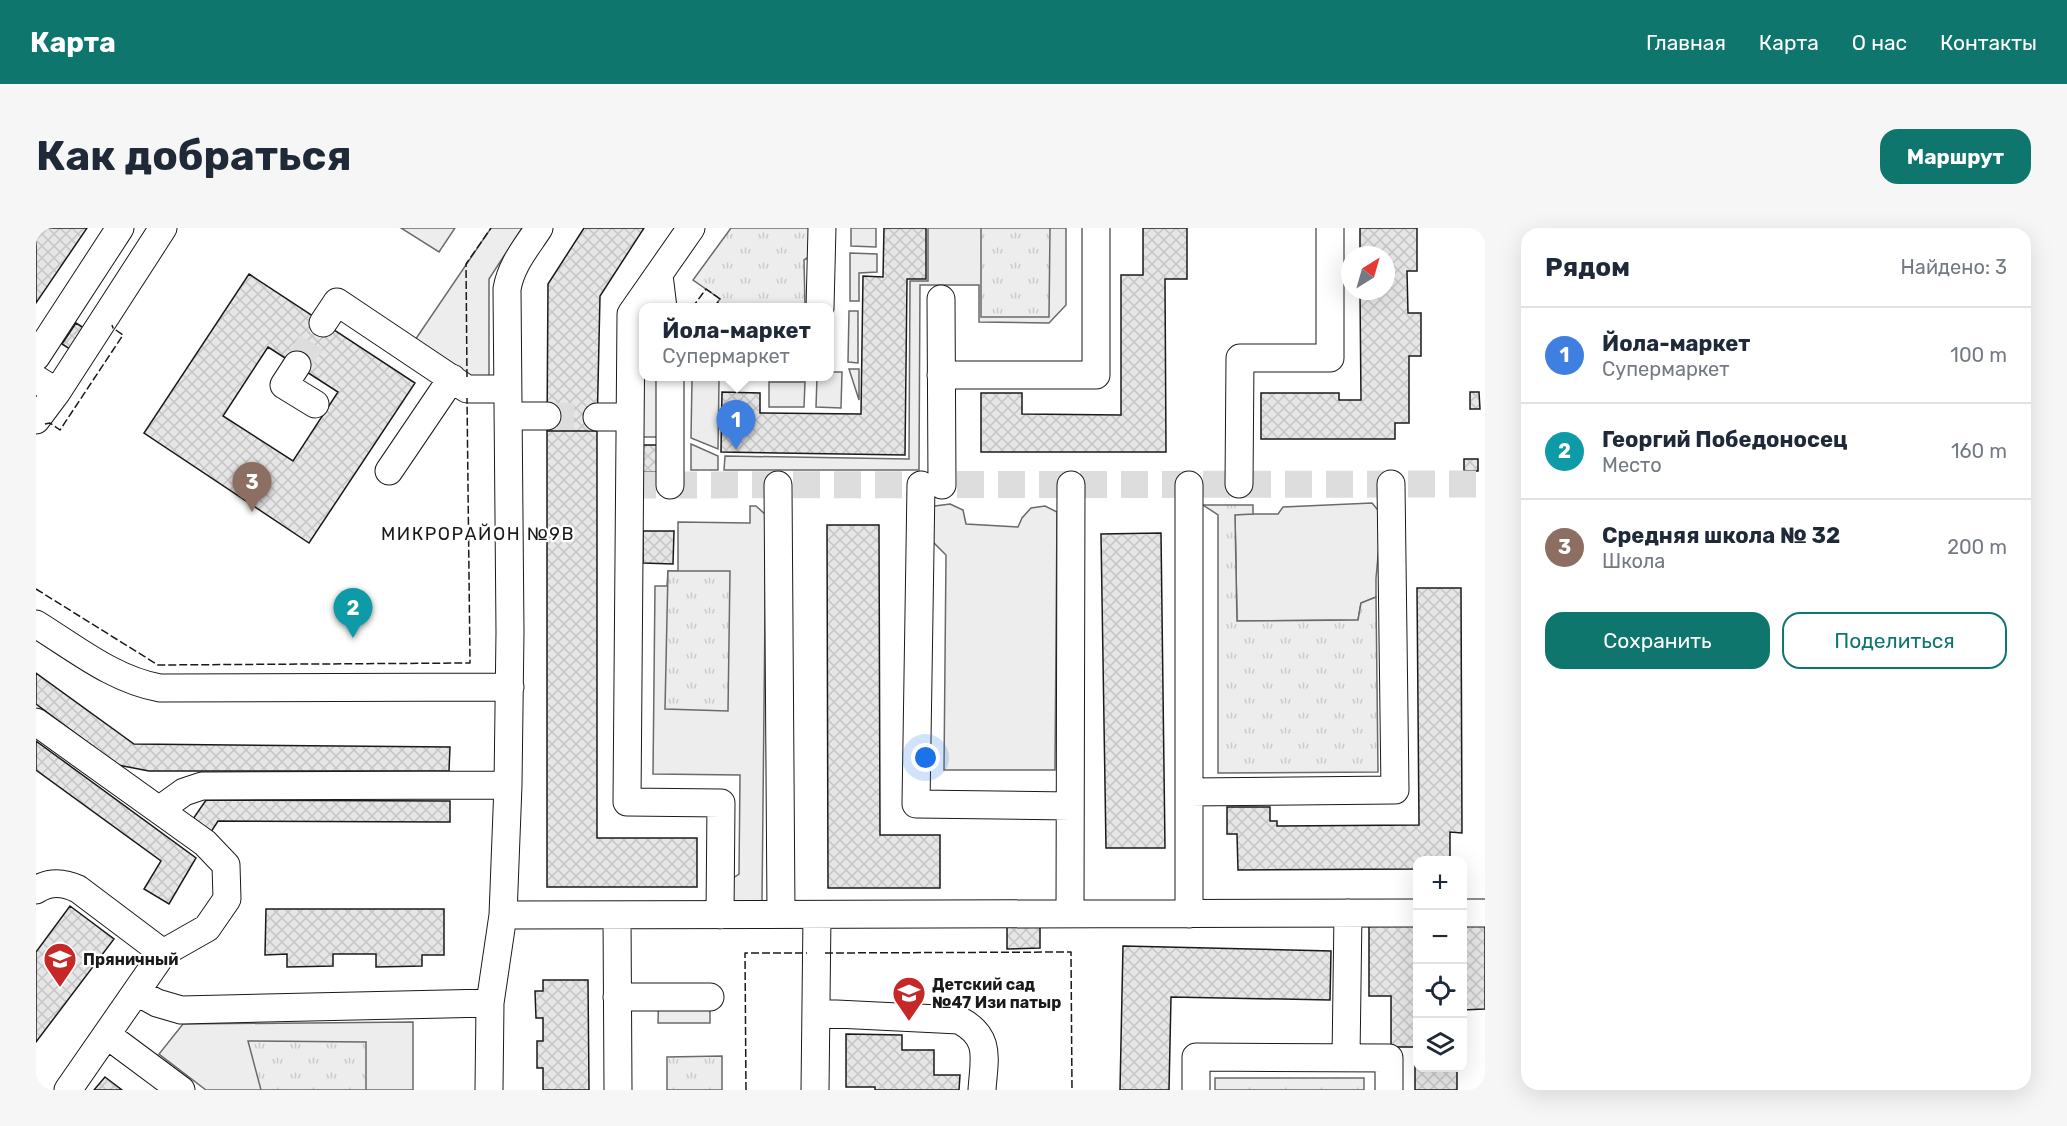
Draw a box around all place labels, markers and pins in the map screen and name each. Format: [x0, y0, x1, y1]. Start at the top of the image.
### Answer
pin: 1 [716, 400, 756, 450]
pin: 3 [232, 462, 272, 512]
pin: 2 [334, 588, 372, 638]
school or university icon: Пряничный [42, 941, 78, 988]
place label: Пряничный [83, 950, 178, 969]
school or university icon: Детский сад №47 Изи патыр [891, 975, 927, 1022]
place label: Детский сад №47 Изи патыр [932, 975, 1061, 1012]

